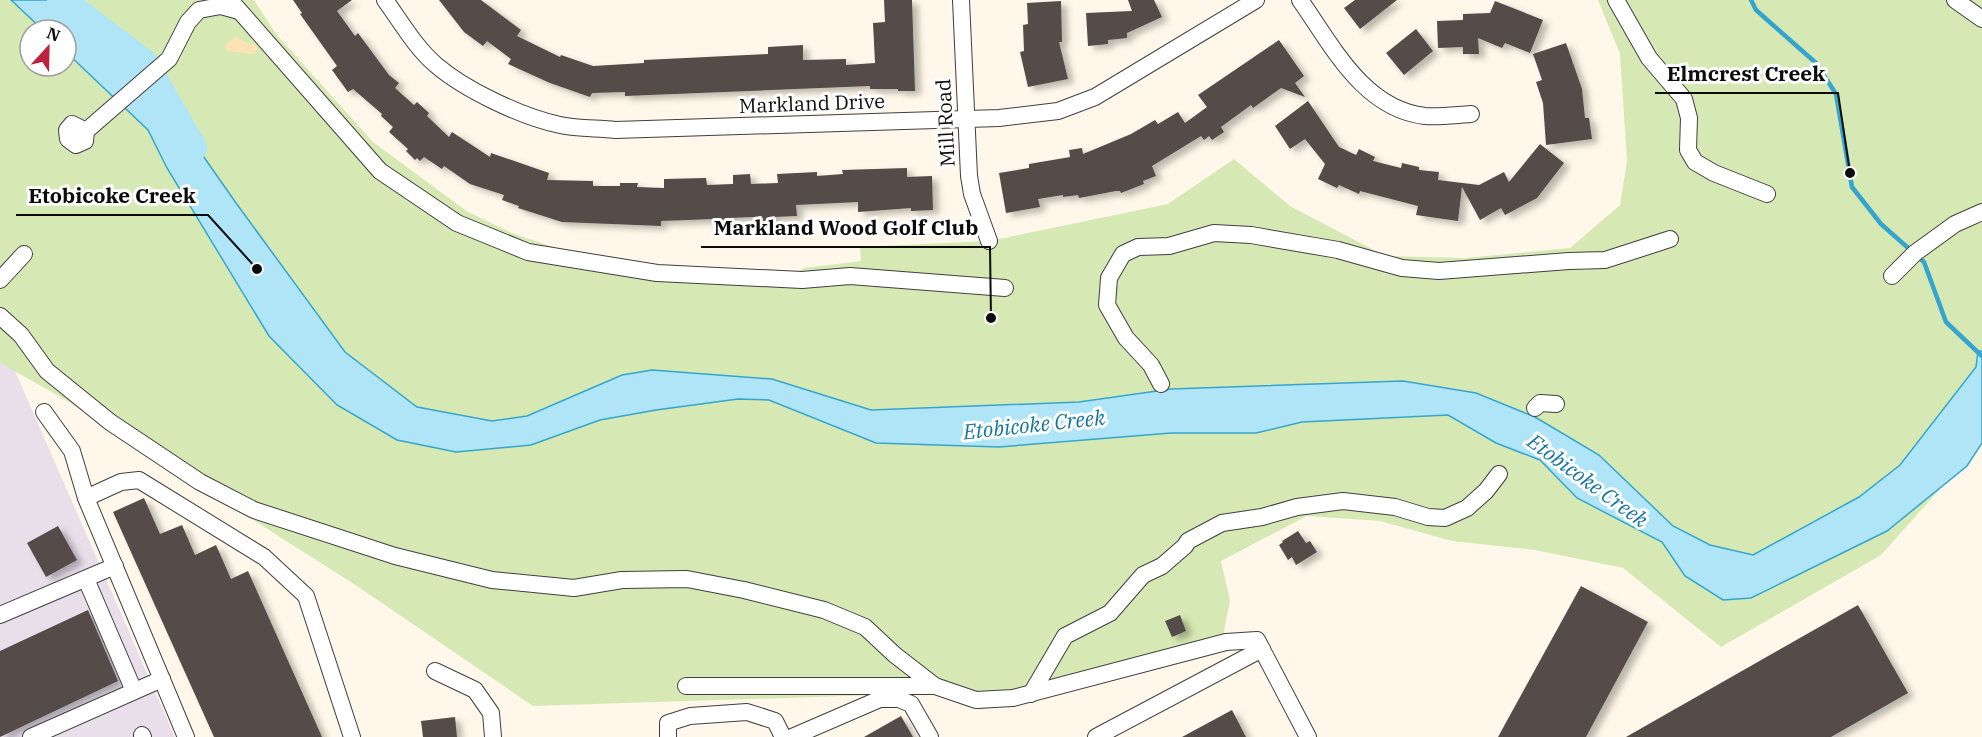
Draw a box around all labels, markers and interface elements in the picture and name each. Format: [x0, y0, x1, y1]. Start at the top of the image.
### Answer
north arrow [18, 18, 78, 78]
text: N [44, 22, 63, 46]
callout: Elmcrest Creek [1655, 54, 1838, 93]
text: Elmcrest Creek [1667, 59, 1825, 87]
street label: Mill Road [929, 78, 961, 168]
street label: Markland Drive [739, 87, 885, 119]
callout: Etobicoke Creek [16, 176, 208, 215]
text: Etobicoke Creek [28, 181, 196, 209]
callout: Markland Wood Golf Club [701, 208, 990, 247]
text: Markland Wood Golf Club [714, 213, 978, 241]
water label: Etobicoke Creek [961, 403, 1107, 445]
water label: Etobicoke Creek [1521, 426, 1655, 534]

